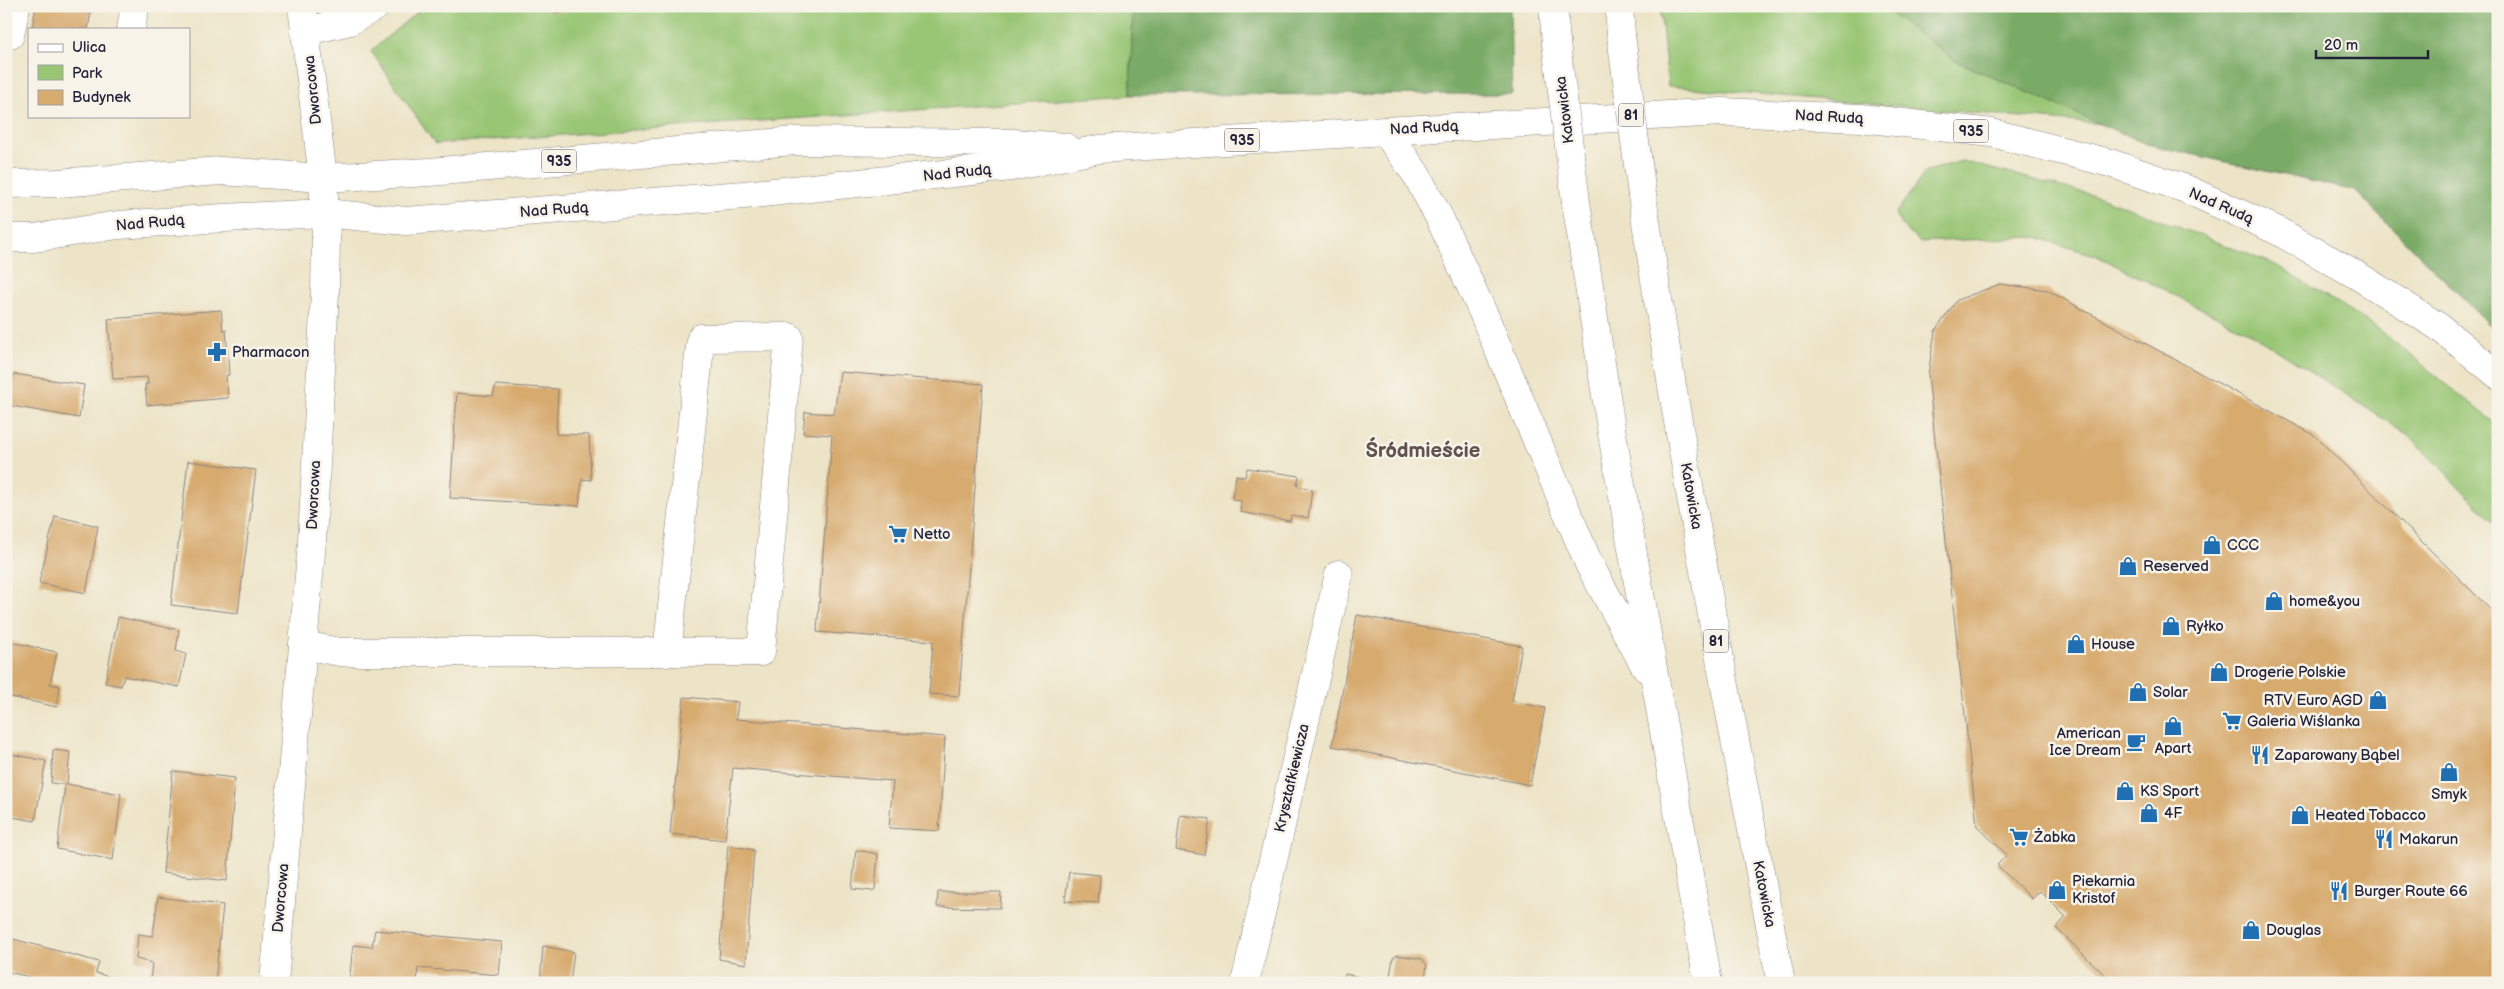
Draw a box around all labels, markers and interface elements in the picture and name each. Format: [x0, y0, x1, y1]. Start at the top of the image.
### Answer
legend [28, 28, 190, 118]
scale bar [2316, 28, 2429, 60]
text: 20 m [2324, 36, 2358, 55]
text: Ulica [72, 38, 106, 57]
street label: Dworcowa [300, 55, 326, 125]
text: Park [72, 64, 103, 83]
street label: Katowicka [1551, 75, 1579, 145]
text: Budynek [72, 88, 131, 107]
road number: 81 [1618, 104, 1644, 126]
street label: Nad Rudą [1794, 106, 1864, 128]
street label: Nad Rudą [1389, 117, 1459, 139]
road number: 935 [1954, 120, 1988, 142]
road number: 935 [1224, 128, 1260, 152]
road number: 935 [542, 150, 576, 172]
street label: Nad Rudą [922, 160, 993, 186]
street label: Nad Rudą [2186, 183, 2257, 229]
street label: Nad Rudą [519, 198, 589, 222]
street label: Nad Rudą [115, 211, 185, 235]
pharmacy icon: Pharmacon [206, 341, 228, 363]
place label: Pharmacon [232, 343, 310, 362]
district label: Śródmieście [1366, 436, 1480, 463]
street label: Dworcowa [303, 460, 325, 530]
street label: Katowicka [1676, 461, 1706, 531]
supermarket icon: Netto [887, 523, 909, 545]
place label: Netto [913, 525, 950, 544]
shop icon: CCC [2201, 534, 2223, 556]
place label: CCC [2227, 536, 2259, 555]
shop icon: Reserved [2117, 555, 2139, 577]
place label: Reserved [2143, 557, 2209, 576]
shop icon: home&you [2263, 590, 2285, 612]
place label: home&you [2289, 592, 2360, 611]
shop icon: Ryłko [2160, 615, 2182, 637]
place label: Ryłko [2186, 617, 2224, 636]
road number: 81 [1704, 630, 1728, 652]
shop icon: House [2065, 633, 2087, 655]
place label: House [2091, 635, 2135, 654]
shop icon: Drogerie Polskie [2208, 661, 2230, 683]
place label: Drogerie Polskie [2234, 663, 2346, 682]
shop icon: Solar [2127, 681, 2149, 703]
place label: Solar [2153, 683, 2188, 702]
shop icon: RTV Euro AGD [2367, 689, 2389, 711]
place label: RTV Euro AGD [2264, 691, 2363, 710]
supermarket icon: Galeria Wiślanka [2221, 710, 2243, 732]
place label: Galeria Wiślanka [2247, 712, 2360, 731]
shop icon: Apart [2162, 715, 2184, 737]
street label: Krysztafkiewicza [1270, 722, 1314, 834]
place label: American Ice Dream [2050, 724, 2121, 760]
cafe icon: American Ice Dream [2125, 731, 2147, 753]
place label: Apart [2155, 739, 2192, 758]
restaurant icon: Zaparowany Bąbel [2249, 744, 2271, 766]
place label: Zaparowany Bąbel [2274, 746, 2400, 765]
shop icon: Smyk [2438, 761, 2460, 783]
shop icon: KS Sport [2114, 780, 2136, 802]
place label: KS Sport [2140, 782, 2199, 801]
place label: Smyk [2431, 785, 2467, 804]
shop icon: 4F [2138, 802, 2160, 824]
place label: 4F [2164, 804, 2182, 823]
shop icon: Heated Tobacco [2289, 804, 2311, 826]
place label: Heated Tobacco [2315, 806, 2426, 825]
supermarket icon: Żabka [2008, 826, 2030, 848]
place label: Żabka [2033, 828, 2076, 847]
restaurant icon: Makarun [2373, 828, 2395, 850]
place label: Makarun [2399, 830, 2458, 849]
street label: Katowicka [1748, 859, 1780, 929]
street label: Dworcowa [269, 863, 293, 933]
place label: Piekarnia Kristof [2072, 872, 2135, 908]
shop icon: Piekarnia Kristof [2046, 879, 2068, 901]
restaurant icon: Burger Route 66 [2328, 880, 2350, 902]
place label: Burger Route 66 [2354, 882, 2468, 901]
shop icon: Douglas [2240, 919, 2262, 941]
place label: Douglas [2266, 921, 2322, 940]

